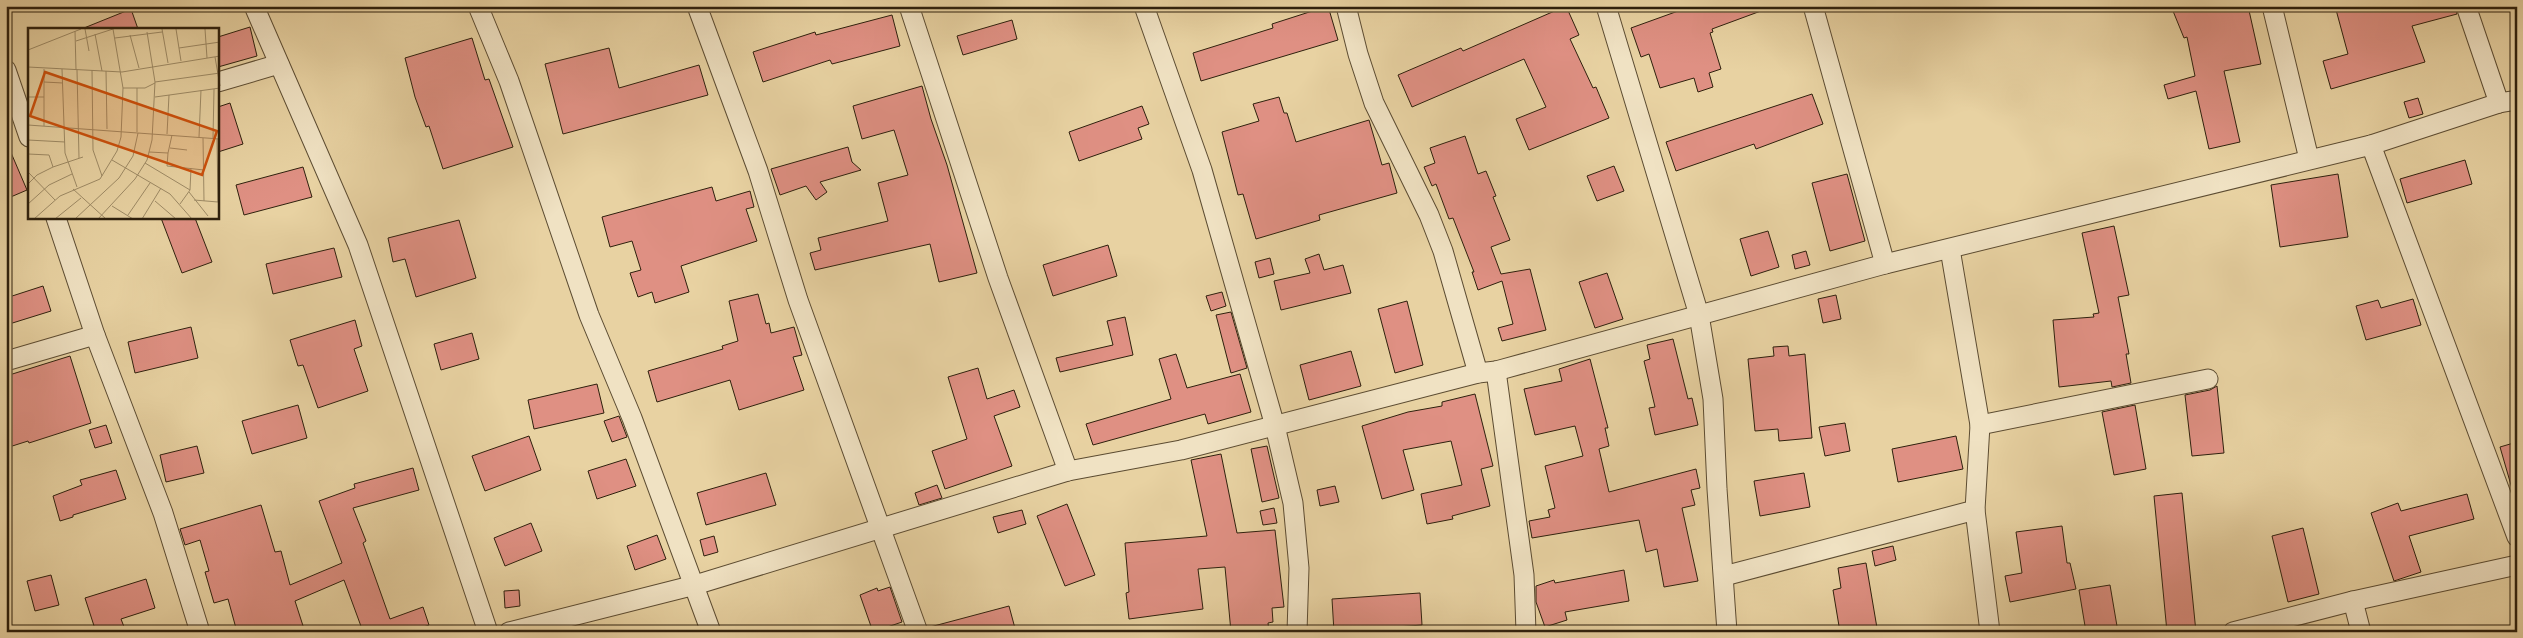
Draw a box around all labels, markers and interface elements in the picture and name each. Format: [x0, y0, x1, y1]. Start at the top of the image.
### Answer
inset map [28, 28, 219, 219]

